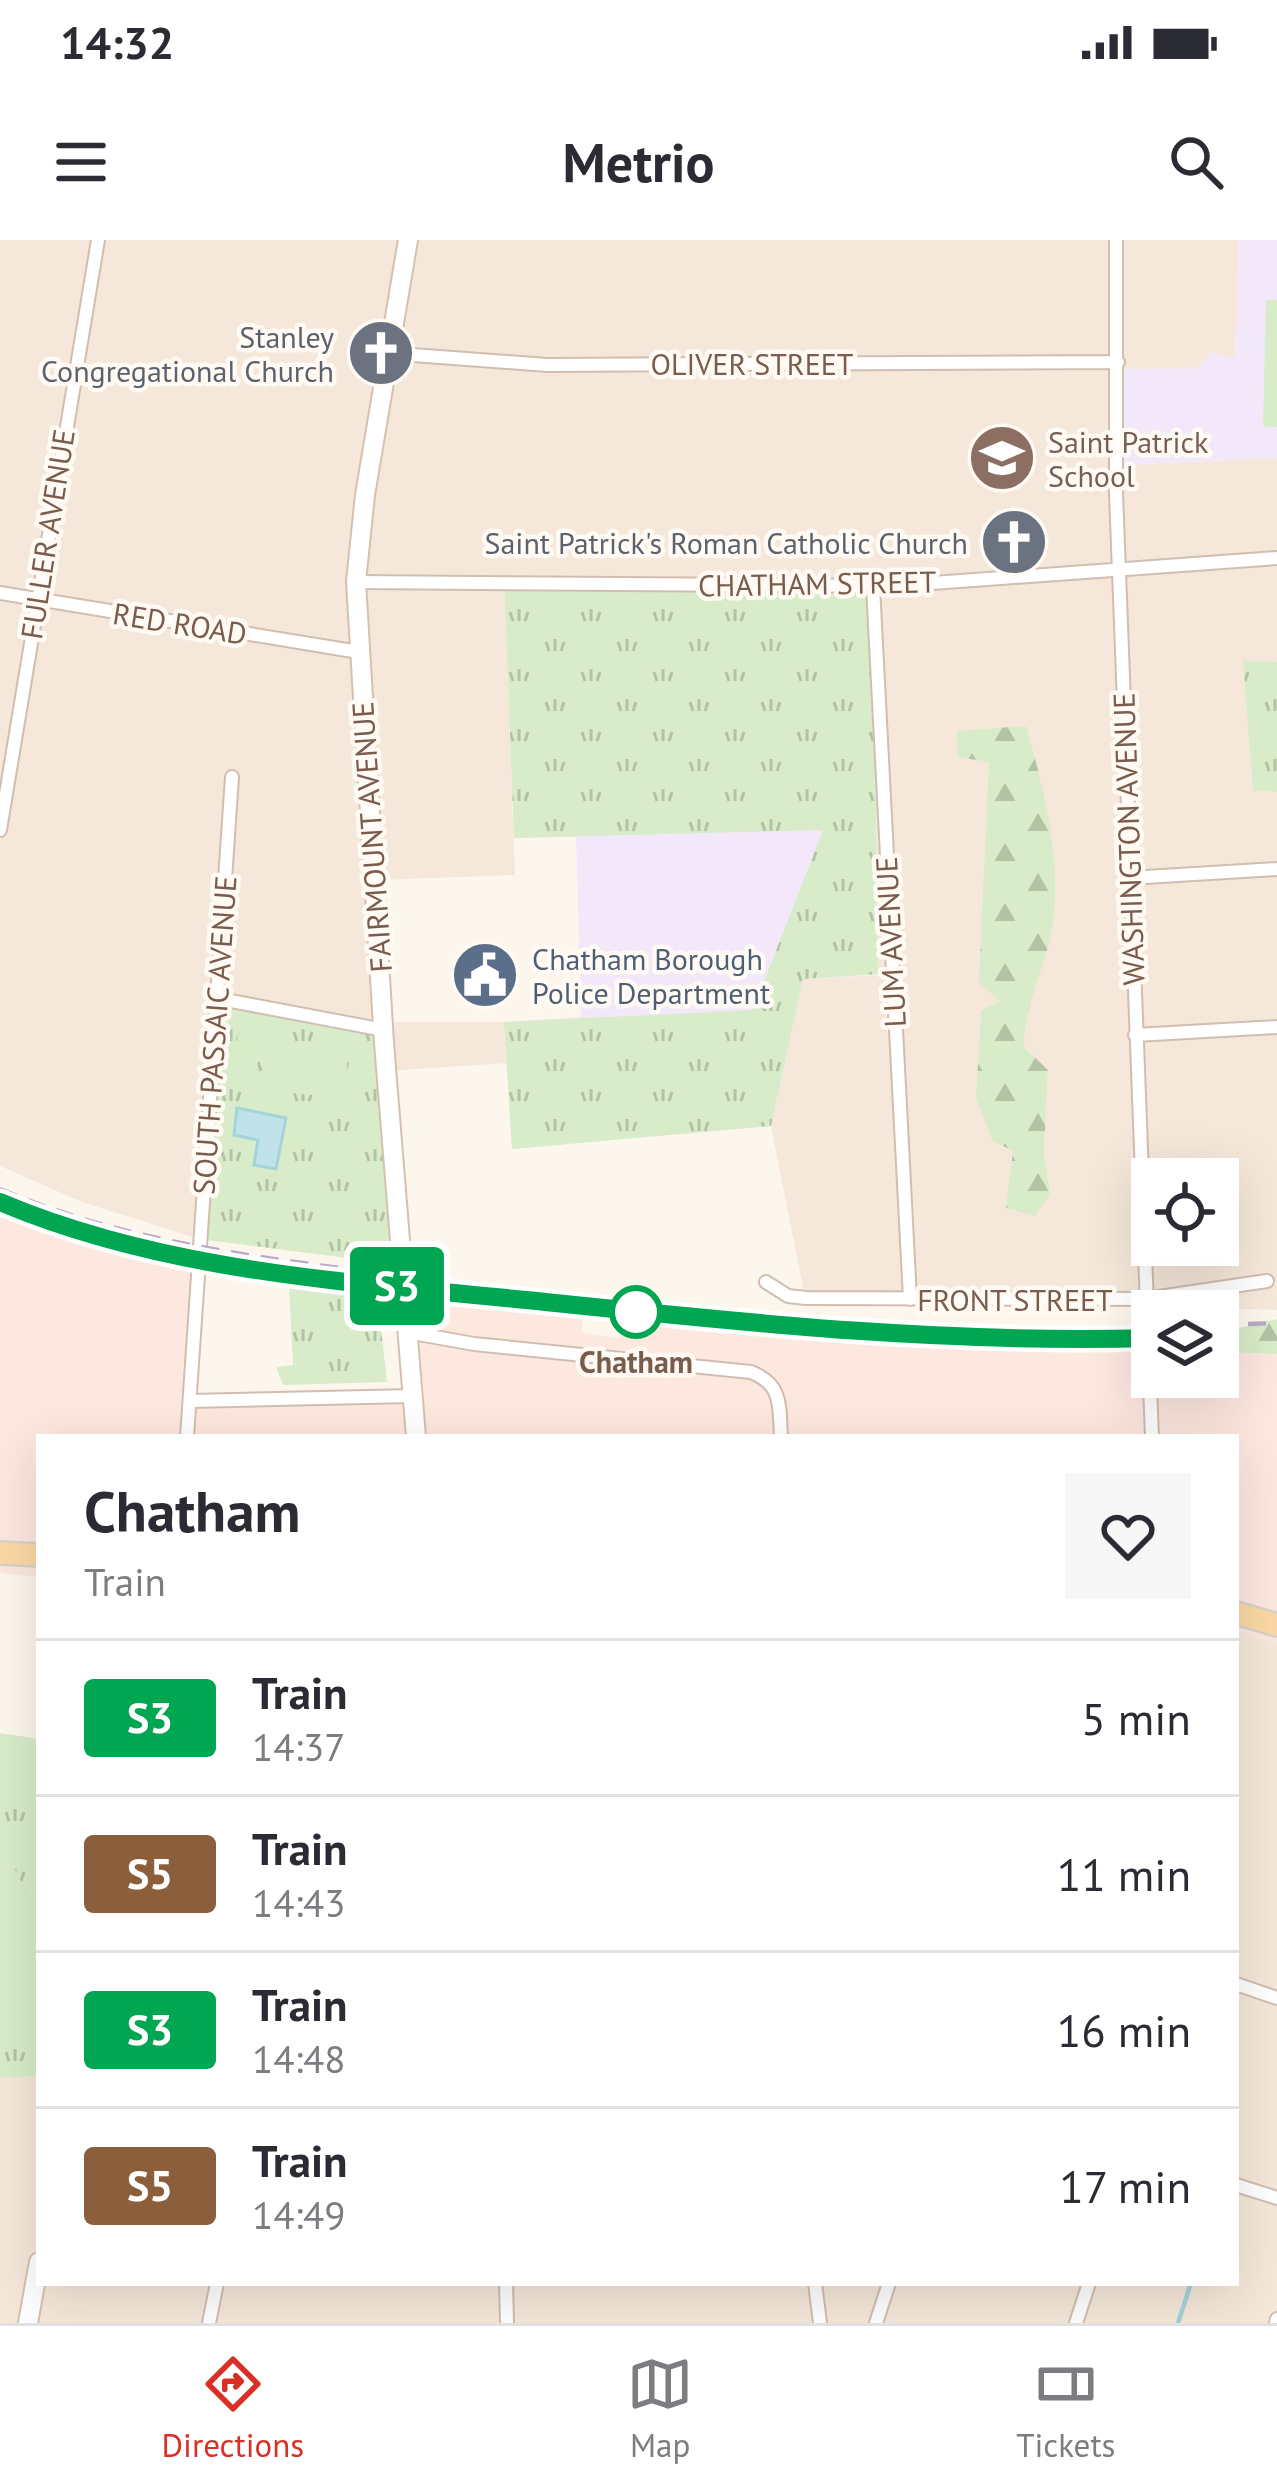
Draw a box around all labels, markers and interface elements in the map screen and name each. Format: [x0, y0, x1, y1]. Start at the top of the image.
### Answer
text: 14:32 [60, 13, 174, 71]
text: Metrio [563, 127, 714, 197]
icon: menu [48, 129, 114, 195]
icon: search [1163, 129, 1229, 195]
place label: Stanley Congregational Church [41, 317, 334, 390]
church icon: Stanley Congregational Church [346, 318, 416, 388]
street label: OLIVER STREET [651, 344, 854, 383]
place label: Saint Patrick School [1048, 422, 1209, 495]
school or university icon: Saint Patrick School [967, 423, 1037, 493]
street label: FULLER AVENUE [11, 426, 83, 642]
church icon: Saint Patrick's Roman Catholic Church [979, 507, 1049, 577]
place label: Saint Patrick's Roman Catholic Church [485, 523, 968, 562]
street label: CHATHAM STREET [698, 561, 937, 605]
street label: RED ROAD [110, 593, 250, 653]
street label: WASHINGTON AVENUE [1103, 692, 1153, 986]
street label: FAIRMOUNT AVENUE [342, 700, 400, 974]
street label: LUM AVENUE [866, 856, 914, 1028]
street label: SOUTH PASSAIC AVENUE [183, 874, 245, 1196]
place label: Chatham Borough Police Department [532, 939, 770, 1012]
public building icon: Chatham Borough Police Department [450, 940, 520, 1010]
map controls [1131, 1158, 1239, 1398]
button: locate [1131, 1158, 1239, 1266]
line badge: S3 [343, 1247, 451, 1325]
text: S3 [374, 1258, 420, 1313]
street label: FRONT STREET [917, 1280, 1113, 1319]
marker: Chatham [611, 1287, 661, 1337]
button: layers [1131, 1290, 1239, 1398]
place label: Chatham [579, 1342, 693, 1381]
button: heart [1065, 1473, 1191, 1599]
text: Chatham [84, 1474, 300, 1548]
text: Train [84, 1556, 166, 1607]
text: Train [252, 1663, 348, 1721]
text: 5 min [1081, 1689, 1191, 1747]
text: S3 [127, 1690, 173, 1745]
text: 14:37 [252, 1721, 346, 1772]
text: Train [252, 1819, 348, 1877]
text: 11 min [1057, 1845, 1191, 1903]
text: S5 [127, 1846, 173, 1901]
text: 14:43 [252, 1877, 346, 1928]
text: Train [252, 1975, 348, 2033]
text: 16 min [1057, 2001, 1191, 2059]
text: S3 [127, 2002, 173, 2057]
text: 14:48 [252, 2033, 346, 2084]
text: Train [252, 2131, 348, 2189]
text: 17 min [1059, 2157, 1191, 2215]
text: S5 [127, 2158, 173, 2213]
text: 14:49 [252, 2189, 346, 2240]
tab: Directions [162, 2351, 304, 2466]
tab: Map [627, 2351, 693, 2466]
tab: Tickets [1016, 2351, 1115, 2466]

